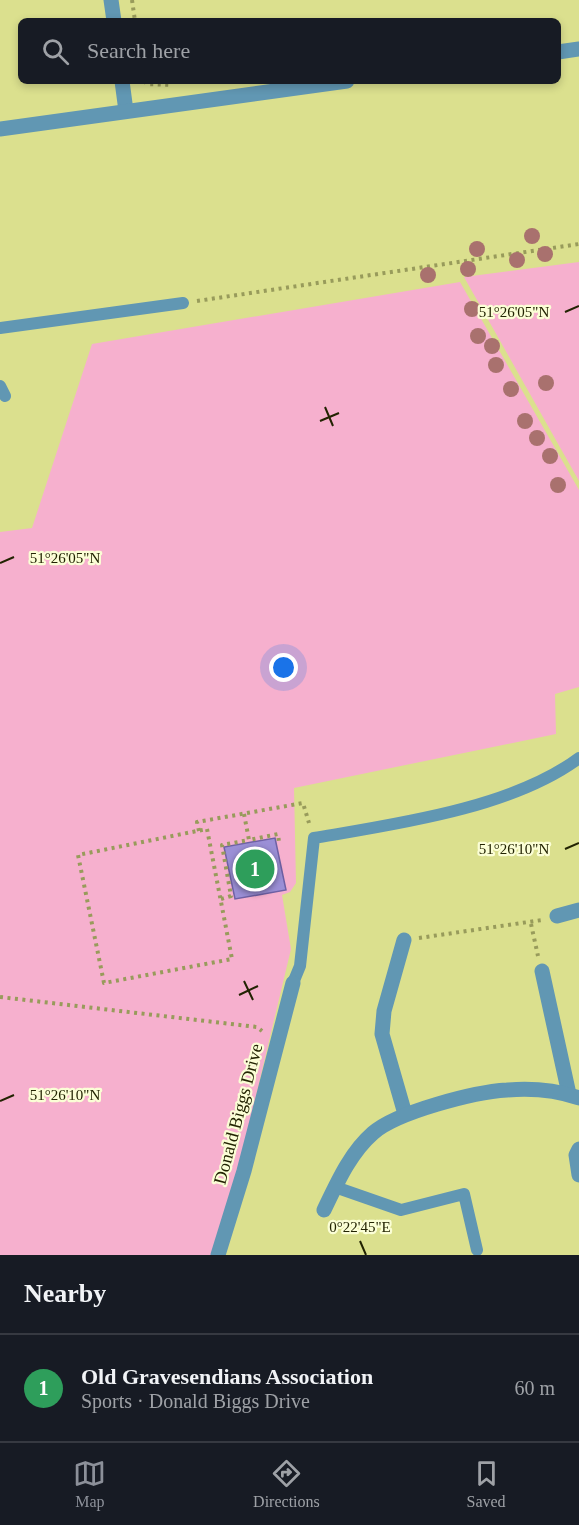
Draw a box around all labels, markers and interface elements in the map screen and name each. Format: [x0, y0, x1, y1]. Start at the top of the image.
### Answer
search box [18, 18, 561, 84]
icon: search [39, 35, 72, 68]
text: Search here [87, 38, 190, 63]
text: 51°26'05"N [479, 304, 549, 320]
text: 51°26'05"N [30, 550, 100, 566]
your location [269, 653, 298, 682]
text: 51°26'10"N [479, 841, 549, 857]
pin: 1 [236, 846, 274, 892]
street label: Donald Biggs Drive [210, 1041, 266, 1187]
text: 51°26'10"N [30, 1087, 100, 1103]
text: 0°22'45"E [329, 1219, 391, 1235]
text: Nearby [24, 1279, 106, 1308]
text: Old Gravesendians Association [81, 1364, 373, 1389]
text: 1 [39, 1377, 49, 1399]
text: 60 m [514, 1377, 555, 1399]
text: Sports · Donald Biggs Drive [81, 1390, 310, 1412]
tab: Map [73, 1457, 106, 1511]
tab: Directions [253, 1457, 320, 1511]
tab: Saved [466, 1457, 506, 1511]

